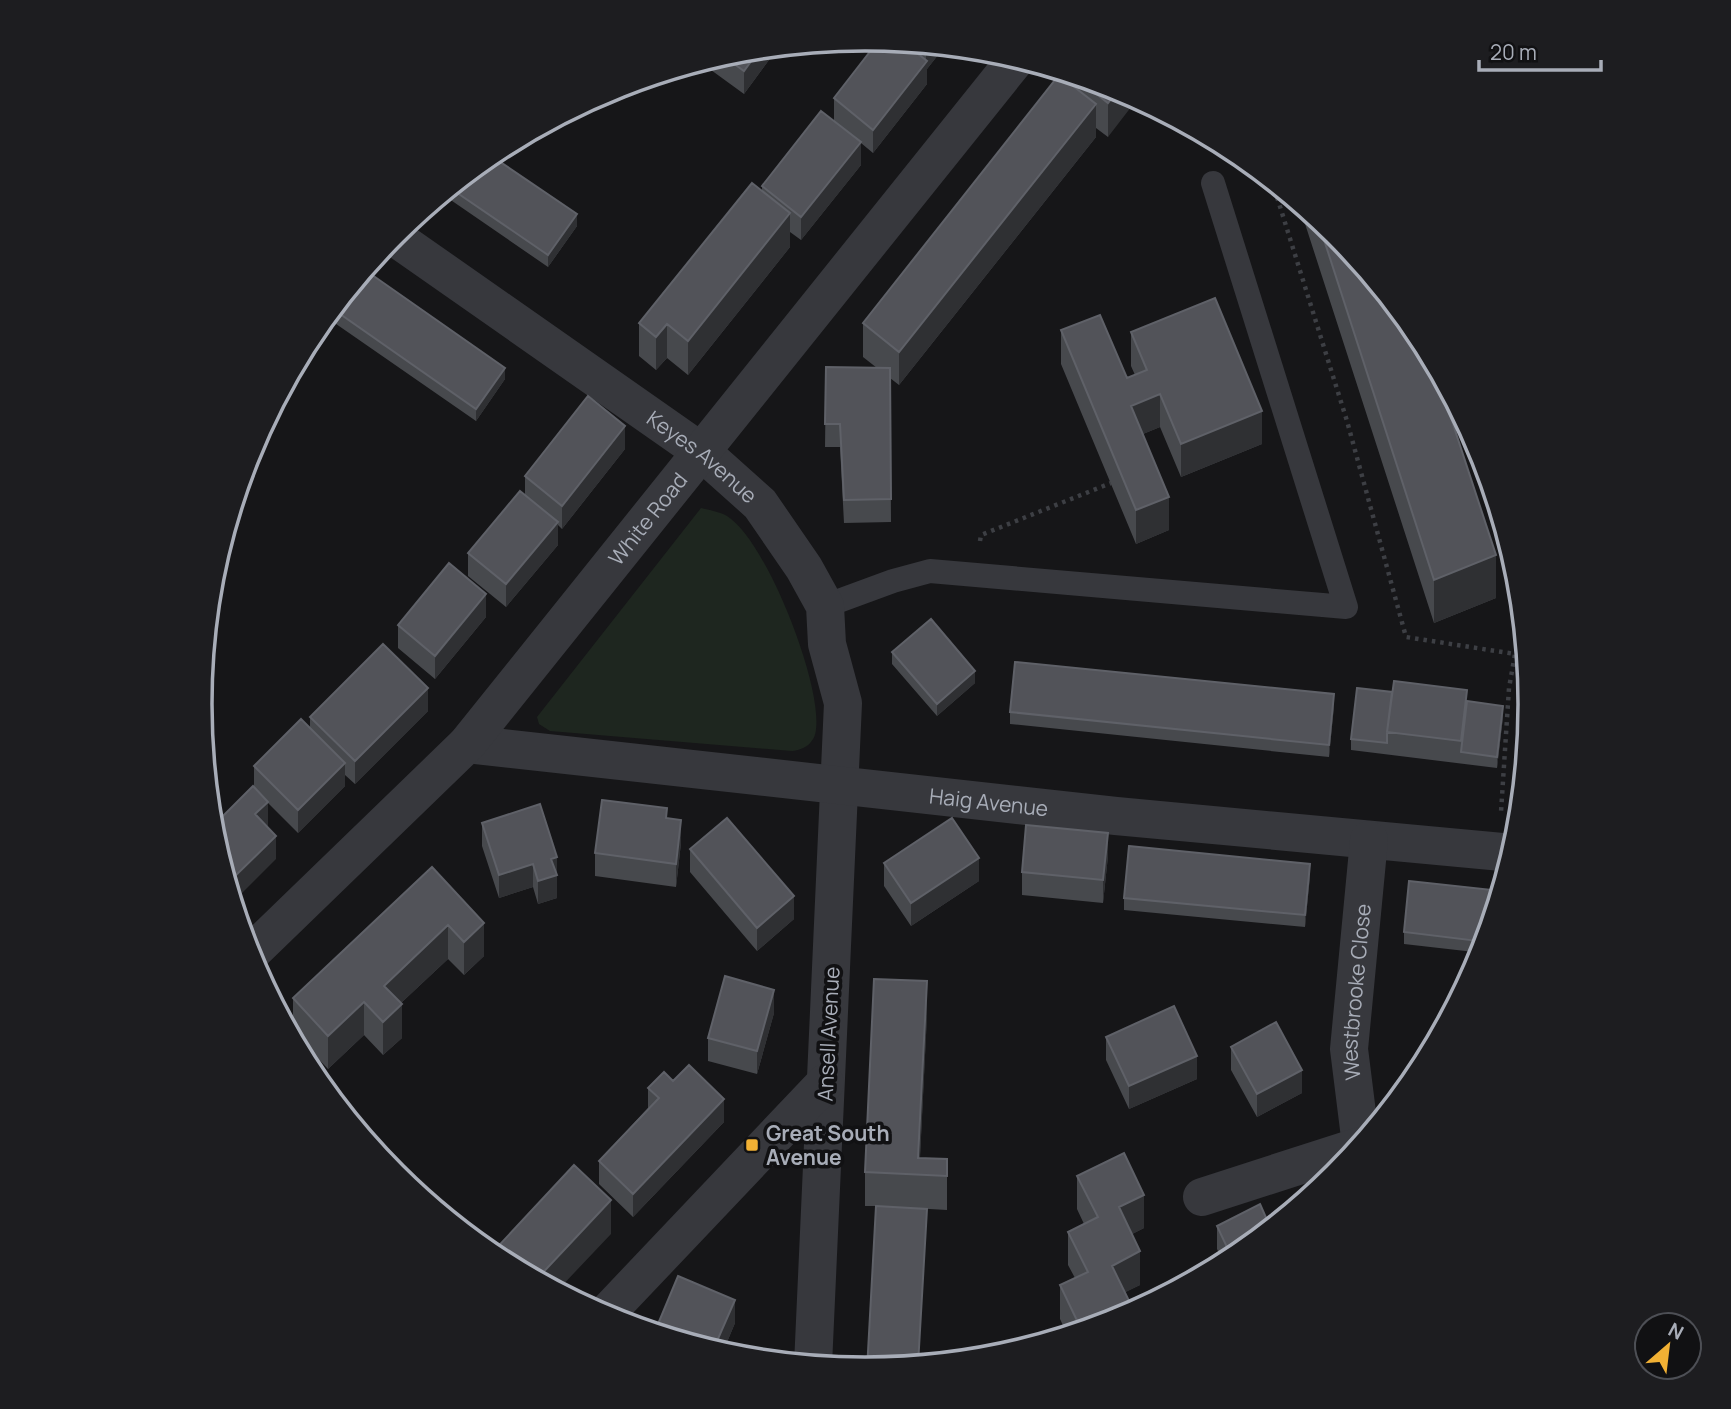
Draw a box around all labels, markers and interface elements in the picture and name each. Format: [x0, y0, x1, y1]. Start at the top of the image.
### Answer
scale bar [1479, 28, 1602, 72]
text: 20 m [1490, 38, 1537, 66]
street label: Keyes Avenue [641, 404, 763, 509]
street label: White Road [602, 467, 693, 571]
street label: Haig Avenue [928, 781, 1050, 822]
street label: Westbrooke Close [1335, 903, 1377, 1082]
street label: Ansell Avenue [810, 966, 846, 1102]
place label: Great South Avenue [766, 1119, 890, 1171]
marker: Great South Avenue [744, 1137, 760, 1153]
north arrow [1633, 1311, 1703, 1381]
text: N [1664, 1316, 1688, 1346]

